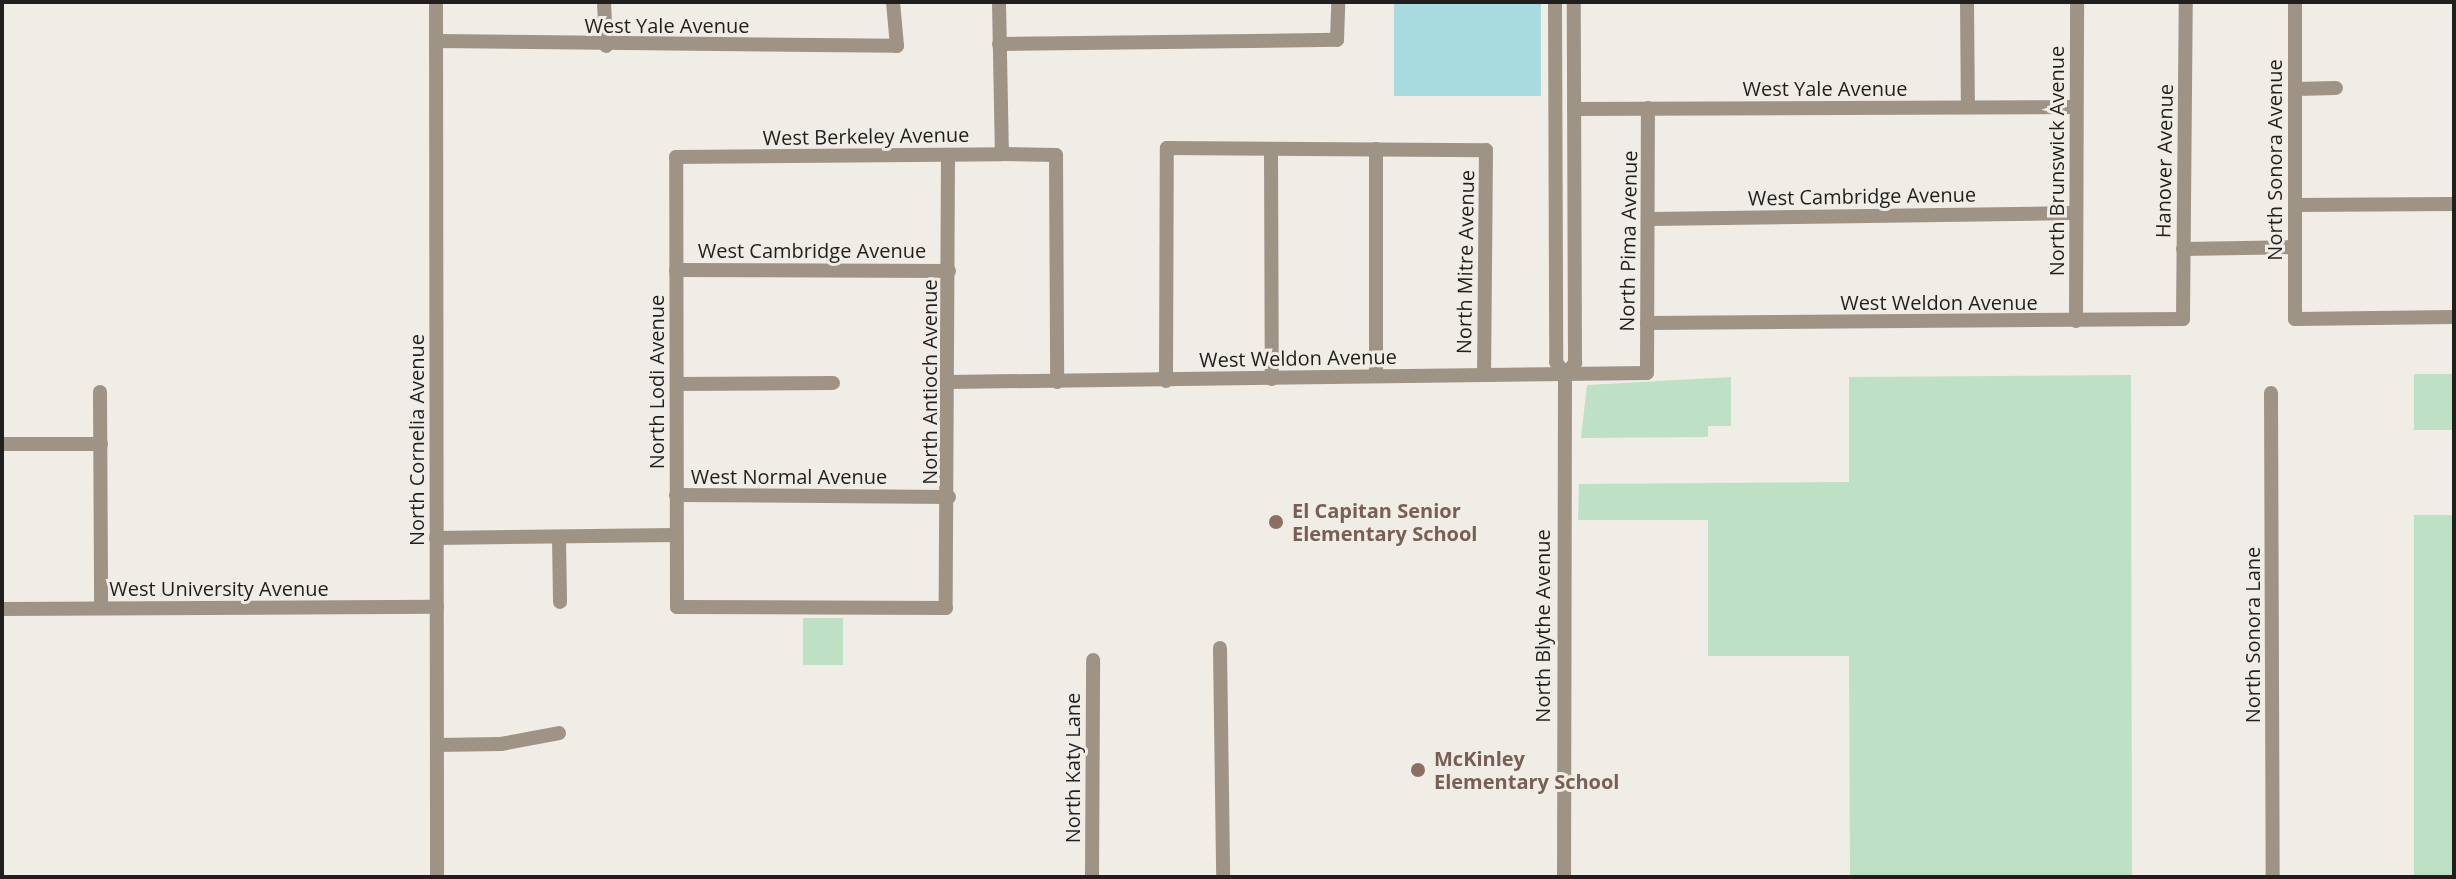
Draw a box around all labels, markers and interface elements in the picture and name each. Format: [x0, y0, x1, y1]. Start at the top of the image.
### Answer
street label: West Yale Avenue [585, 13, 749, 37]
street label: North Brunswick Avenue [2044, 46, 2068, 276]
street label: North Sonora Avenue [2262, 59, 2286, 261]
street label: West Yale Avenue [1743, 76, 1907, 100]
street label: Hanover Avenue [2151, 84, 2177, 238]
street label: West Berkeley Avenue [762, 122, 970, 150]
street label: North Pima Avenue [1614, 150, 1642, 332]
street label: North Mitre Avenue [1451, 170, 1479, 354]
street label: West Cambridge Avenue [1748, 182, 1976, 210]
street label: West Cambridge Avenue [698, 238, 926, 262]
street label: North Antioch Avenue [917, 279, 941, 485]
street label: West Weldon Avenue [1840, 290, 2038, 314]
street label: North Lodi Avenue [644, 295, 668, 469]
street label: North Cornelia Avenue [404, 334, 428, 546]
street label: West Weldon Avenue [1199, 344, 1397, 372]
street label: West Normal Avenue [691, 464, 887, 488]
place label: El Capitan Senior Elementary School [1292, 498, 1477, 545]
marker: El Capitan Senior Elementary School [1267, 513, 1285, 531]
street label: North Blythe Avenue [1530, 529, 1554, 723]
street label: North Sonora Lane [2240, 547, 2264, 723]
street label: West University Avenue [109, 576, 329, 600]
street label: North Katy Lane [1060, 693, 1084, 843]
place label: McKinley Elementary School [1434, 746, 1619, 793]
marker: McKinley Elementary School [1409, 761, 1427, 779]

